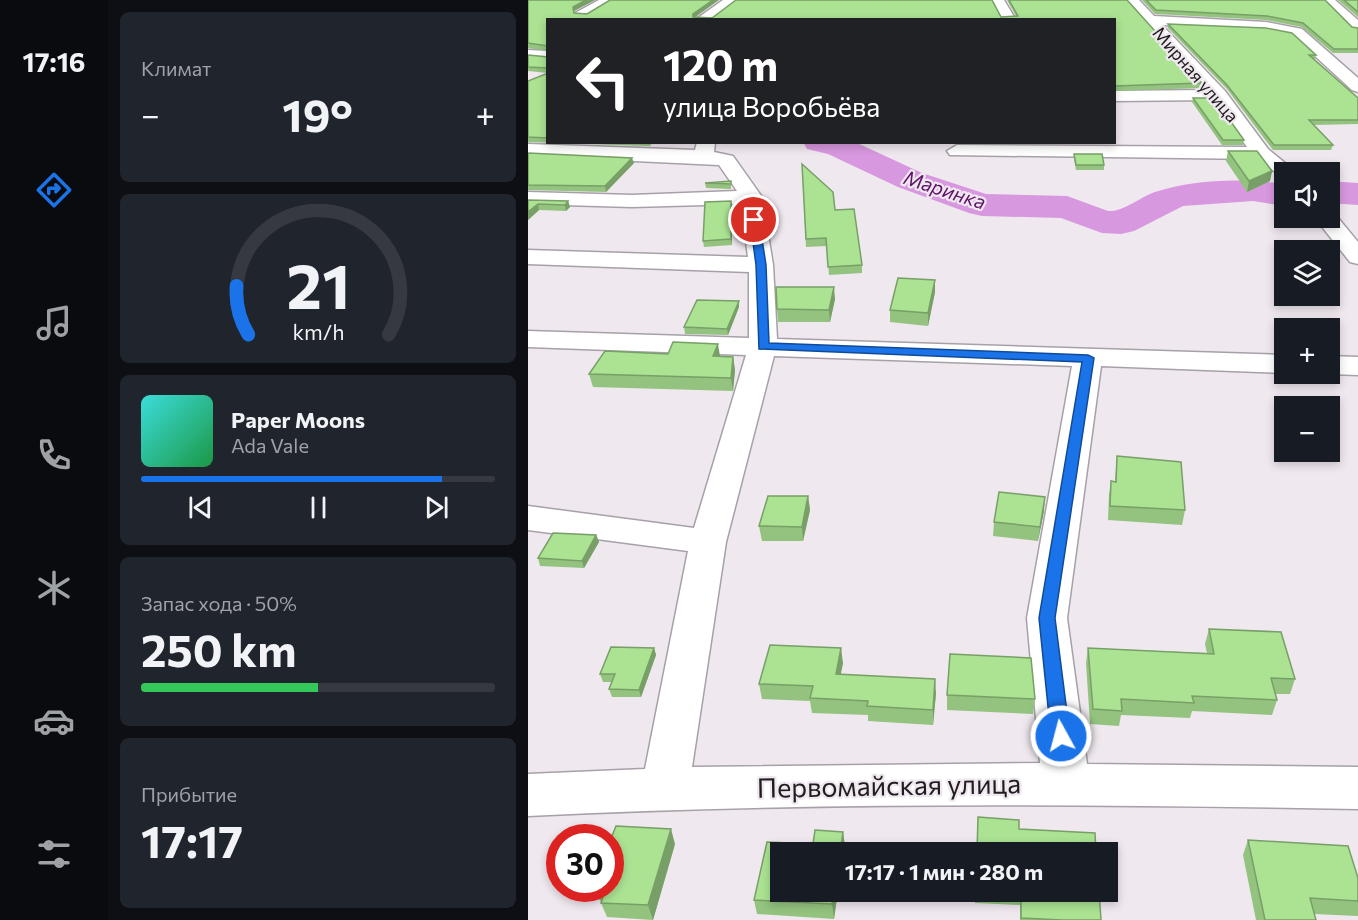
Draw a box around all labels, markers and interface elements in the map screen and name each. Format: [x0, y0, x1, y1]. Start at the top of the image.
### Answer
street label: Мирная улица [1148, 22, 1244, 126]
text: 120 m [663, 38, 778, 90]
icon: left [564, 42, 642, 120]
text: 17:16 [22, 45, 86, 78]
text: Климат [141, 56, 211, 80]
text: 19° [282, 86, 353, 141]
text: улица Воробьёва [663, 90, 880, 123]
text: − [141, 93, 160, 134]
text: + [476, 93, 495, 134]
map controls [1274, 162, 1340, 462]
button: sound [1274, 162, 1340, 228]
water label: Маринка [901, 164, 989, 214]
icon: directions [33, 169, 75, 211]
pin [728, 194, 779, 245]
icon: arrive [737, 203, 770, 236]
button: layers [1274, 240, 1340, 306]
text: 21 [286, 247, 350, 323]
icon: music [33, 302, 75, 344]
button: + [1274, 318, 1340, 384]
text: km/h [292, 319, 344, 345]
button: − [1274, 396, 1340, 462]
text: Paper Moons [231, 406, 365, 433]
text: Ada Vale [231, 433, 309, 457]
icon: phone [33, 434, 75, 476]
icon: previous [184, 491, 217, 524]
icon: pause [302, 491, 335, 524]
icon: next [420, 491, 453, 524]
icon: climate [33, 567, 75, 609]
text: Запас хода · 50% [141, 591, 297, 615]
text: 250 km [141, 621, 296, 676]
icon: car [33, 700, 75, 742]
position arrow [1029, 704, 1093, 768]
street label: Первомайская улица [757, 766, 1021, 804]
text: Прибытие [141, 782, 237, 806]
text: 17:17 [141, 812, 243, 867]
speed limit sign: 30 [546, 824, 624, 902]
icon: filters [33, 833, 75, 875]
text: 17:17 · 1 мин · 280 m [845, 858, 1043, 885]

